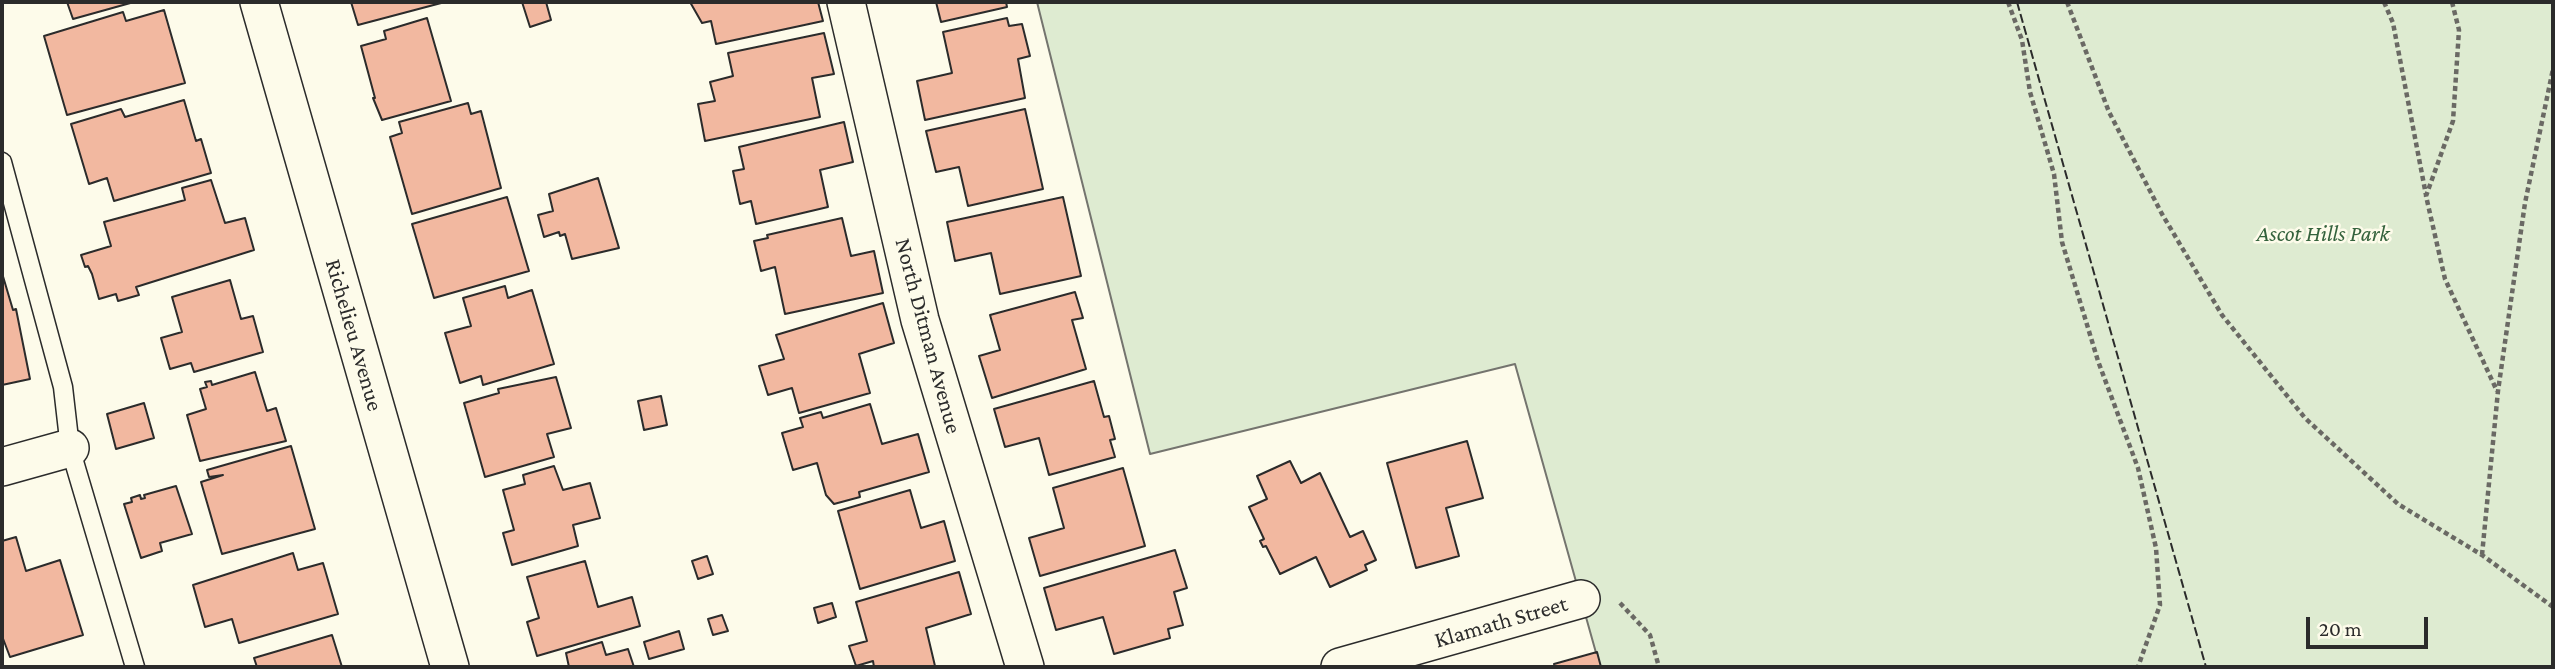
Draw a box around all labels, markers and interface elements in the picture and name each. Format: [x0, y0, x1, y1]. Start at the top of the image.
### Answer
park label: Ascot Hills Park [2257, 220, 2389, 248]
street label: North Ditman Avenue [889, 235, 967, 437]
street label: Richelieu Avenue [319, 256, 389, 414]
street label: Klamath Street [1431, 590, 1571, 654]
scale bar [2310, 602, 2432, 646]
text: 20 m [2319, 617, 2362, 641]

